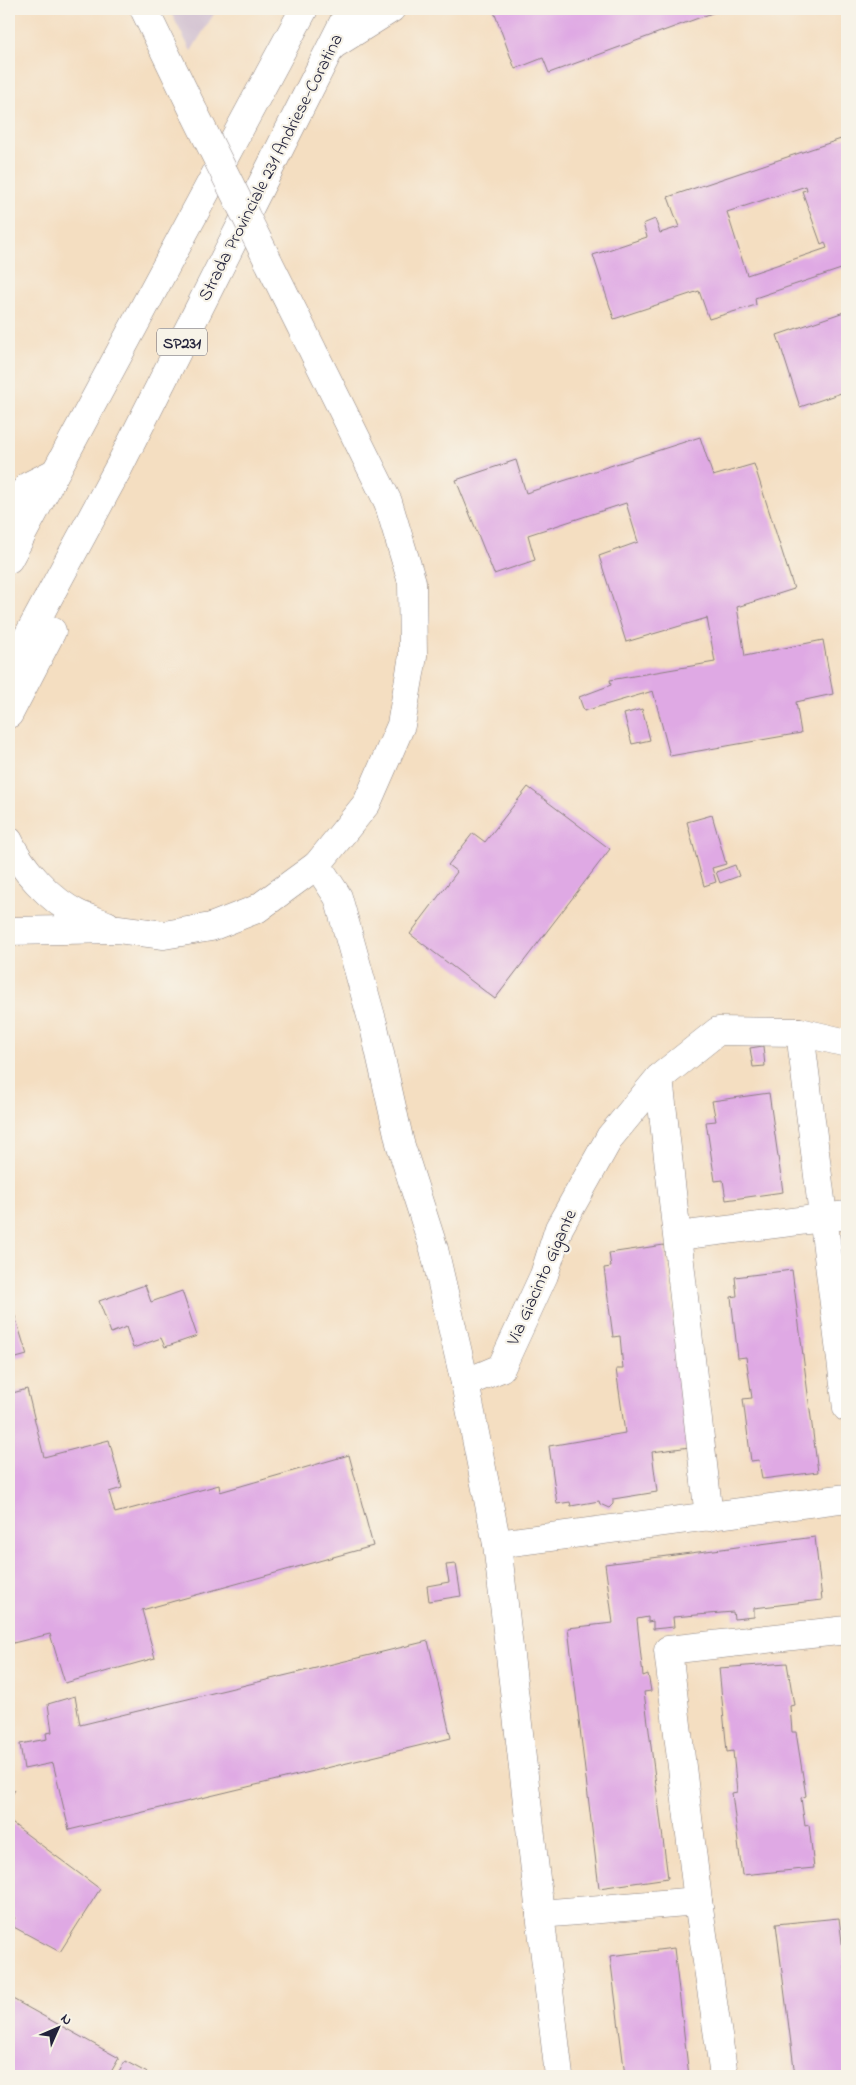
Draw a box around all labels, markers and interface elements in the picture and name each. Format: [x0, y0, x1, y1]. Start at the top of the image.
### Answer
street label: Strada Provinciale 231 Andriese-Coratina [193, 30, 351, 306]
road number: SP231 [157, 328, 207, 356]
street label: Via Giacinto Gigante [501, 1205, 586, 1351]
north arrow [32, 2002, 82, 2052]
text: N [55, 2009, 77, 2031]

